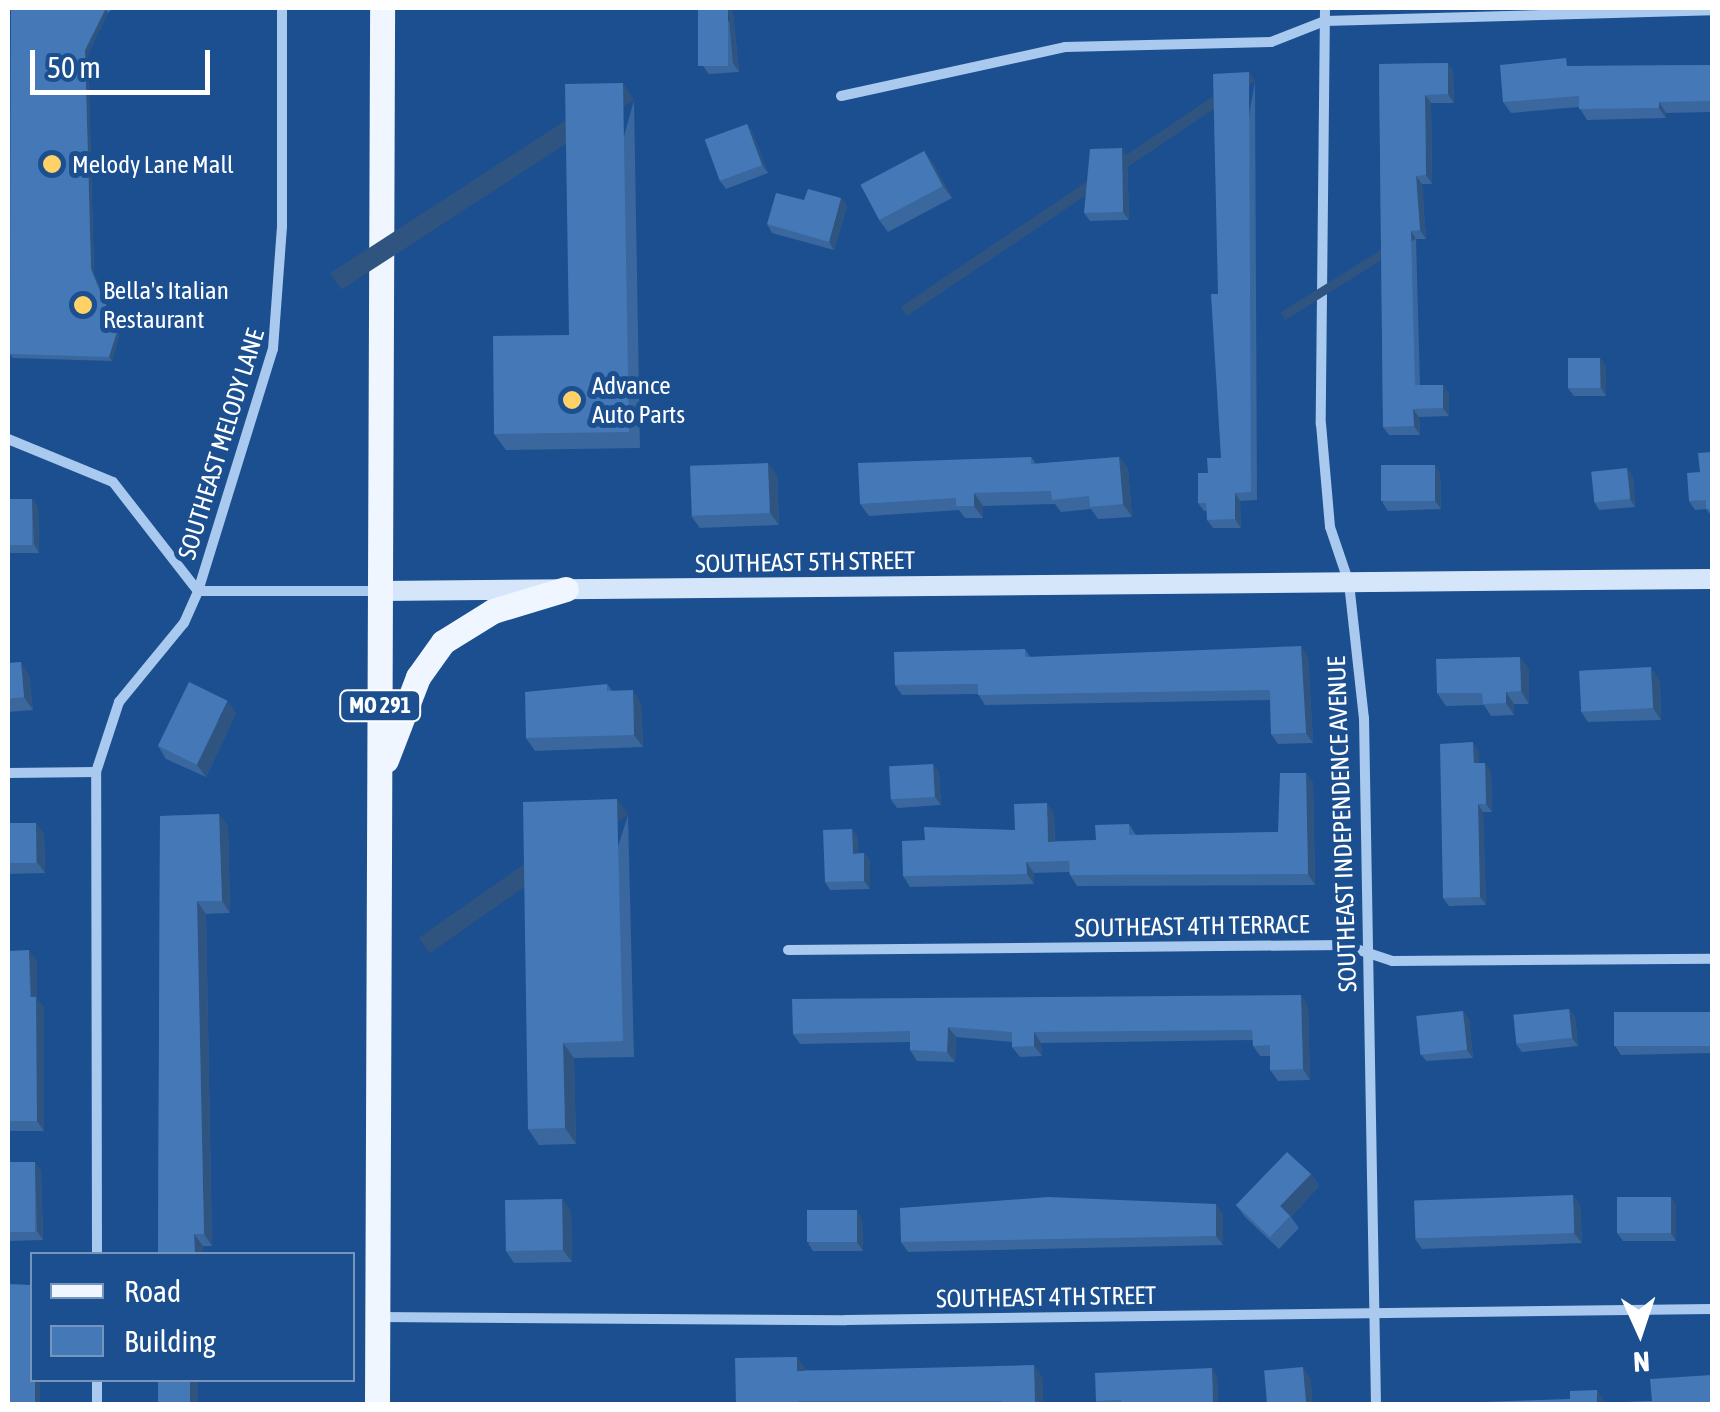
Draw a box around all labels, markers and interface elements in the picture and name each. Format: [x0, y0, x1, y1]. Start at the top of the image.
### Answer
scale bar [35, 30, 215, 92]
text: 50 m [47, 50, 101, 84]
place label: Melody Lane Mall [72, 149, 234, 179]
marker: Melody Lane Mall [41, 153, 63, 175]
place label: Bella's Italian Restaurant [103, 276, 229, 335]
marker: Bella's Italian Restaurant [72, 294, 94, 316]
street label: SOUTHEAST MELODY LANE [172, 325, 270, 563]
place label: Advance Auto Parts [592, 371, 685, 430]
marker: Advance Auto Parts [561, 389, 583, 411]
street label: SOUTHEAST 5TH STREET [695, 545, 915, 579]
street label: SOUTHEAST INDEPENDENCE AVENUE [1321, 656, 1363, 992]
road number: MO 291 [338, 689, 422, 723]
street label: SOUTHEAST 4TH TERRACE [1074, 909, 1310, 943]
legend [30, 1252, 355, 1382]
text: Road [124, 1274, 181, 1308]
street label: SOUTHEAST 4TH STREET [936, 1280, 1156, 1314]
north arrow [1590, 1282, 1690, 1382]
text: Building [124, 1324, 216, 1358]
text: N [1632, 1346, 1651, 1378]

